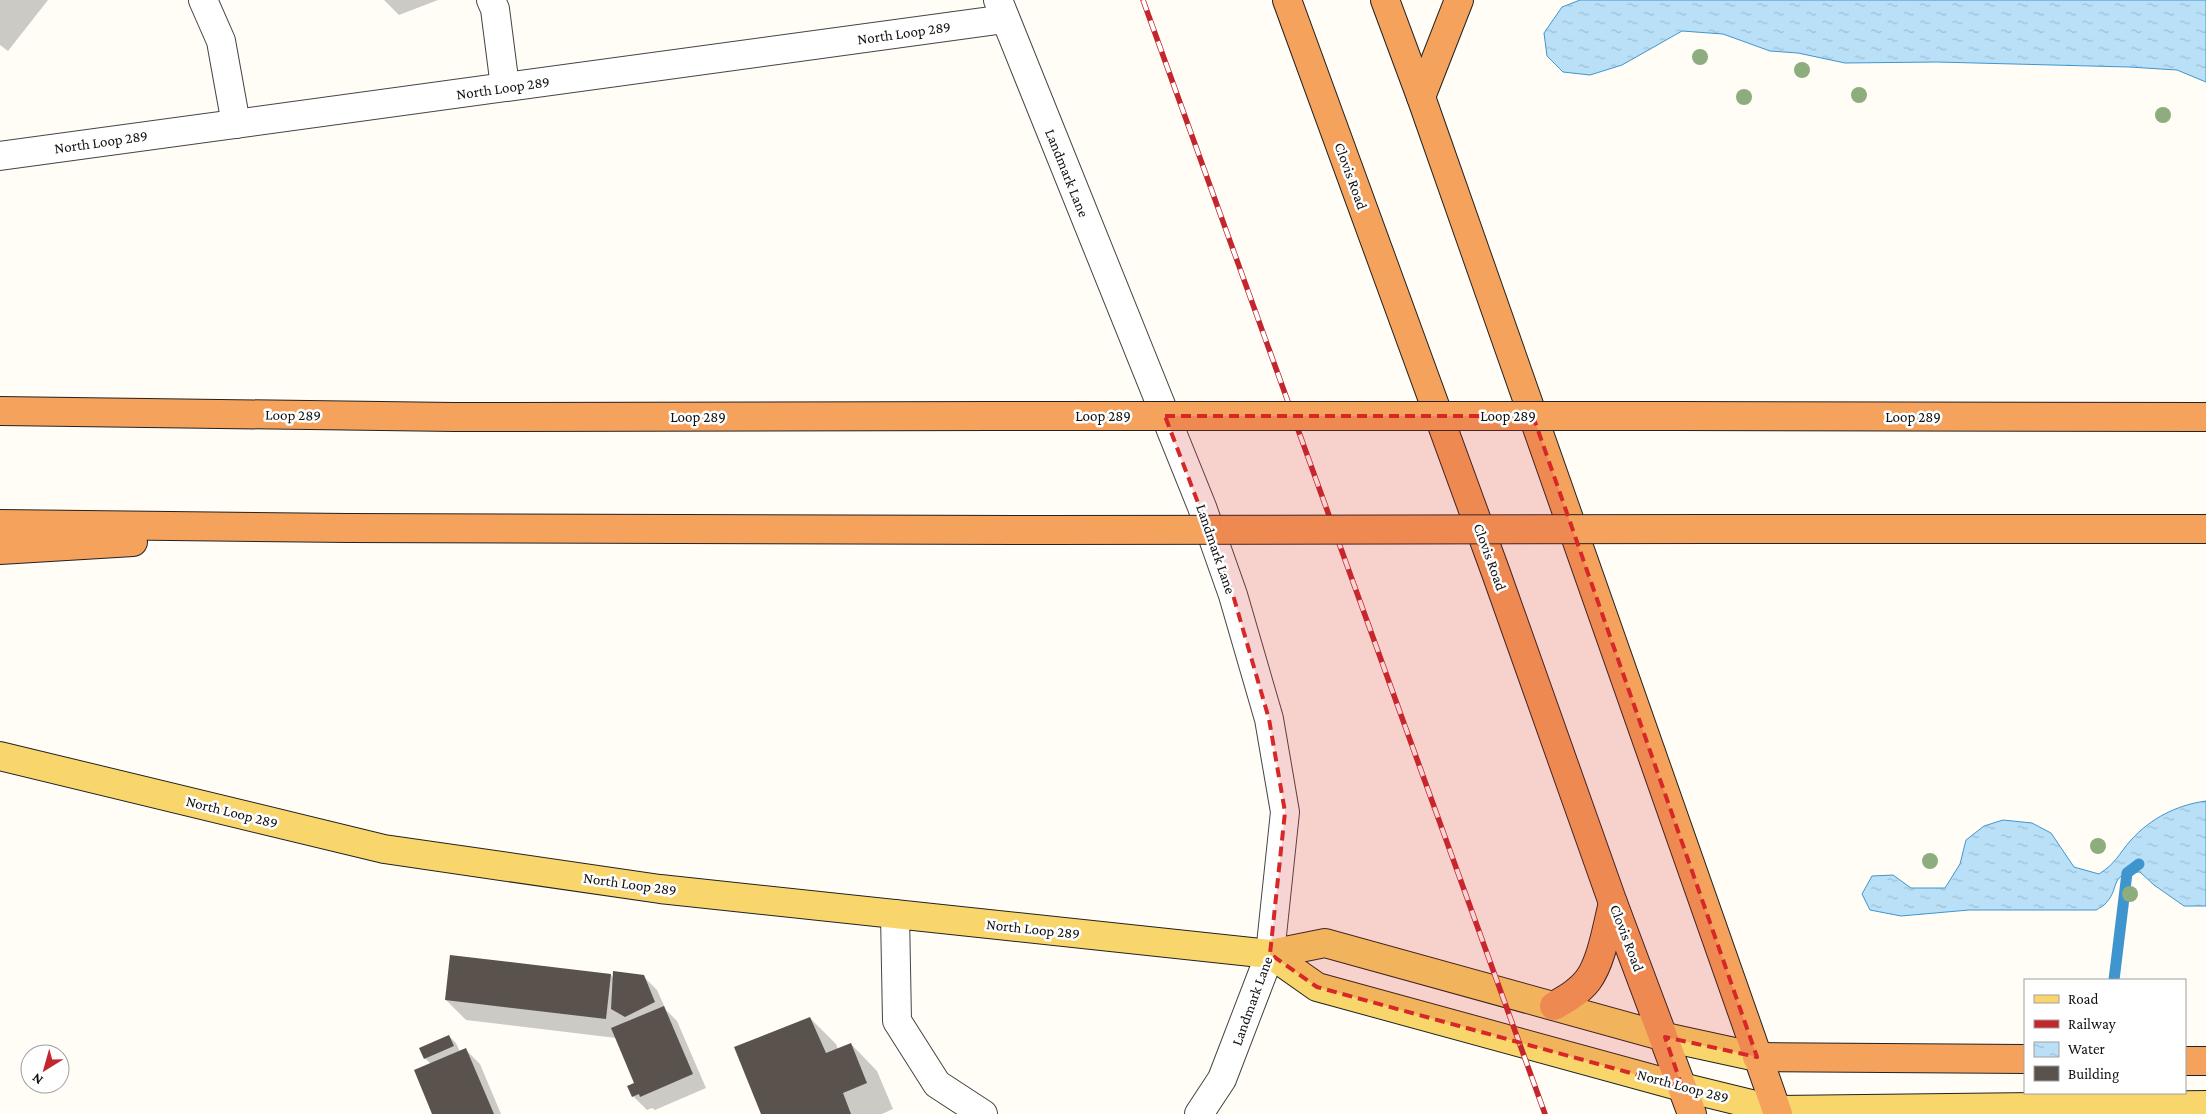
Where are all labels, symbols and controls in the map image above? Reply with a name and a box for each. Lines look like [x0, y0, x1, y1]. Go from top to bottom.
street label: North Loop 289 [856, 19, 952, 48]
street label: North Loop 289 [455, 74, 551, 103]
street label: Landmark Lane [1042, 127, 1092, 220]
street label: North Loop 289 [53, 128, 149, 157]
street label: Clovis Road [1331, 140, 1371, 212]
street label: Loop 289 [265, 407, 321, 424]
street label: Loop 289 [1075, 408, 1131, 425]
street label: Loop 289 [1480, 408, 1536, 425]
street label: Loop 289 [670, 409, 726, 426]
street label: Loop 289 [1885, 409, 1941, 426]
street label: Landmark Lane [1193, 502, 1239, 596]
street label: Clovis Road [1470, 521, 1510, 593]
street label: North Loop 289 [184, 793, 280, 832]
street label: North Loop 289 [582, 870, 678, 899]
street label: Clovis Road [1607, 902, 1647, 974]
street label: North Loop 289 [985, 916, 1081, 943]
street label: Landmark Lane [1228, 954, 1276, 1048]
legend [2024, 979, 2186, 1094]
text: Road [2068, 991, 2099, 1007]
text: Railway [2068, 1016, 2116, 1033]
text: Water [2068, 1041, 2105, 1057]
north arrow [20, 1044, 70, 1094]
street label: North Loop 289 [1635, 1066, 1731, 1107]
text: Building [2068, 1066, 2119, 1083]
text: N [28, 1070, 46, 1089]

